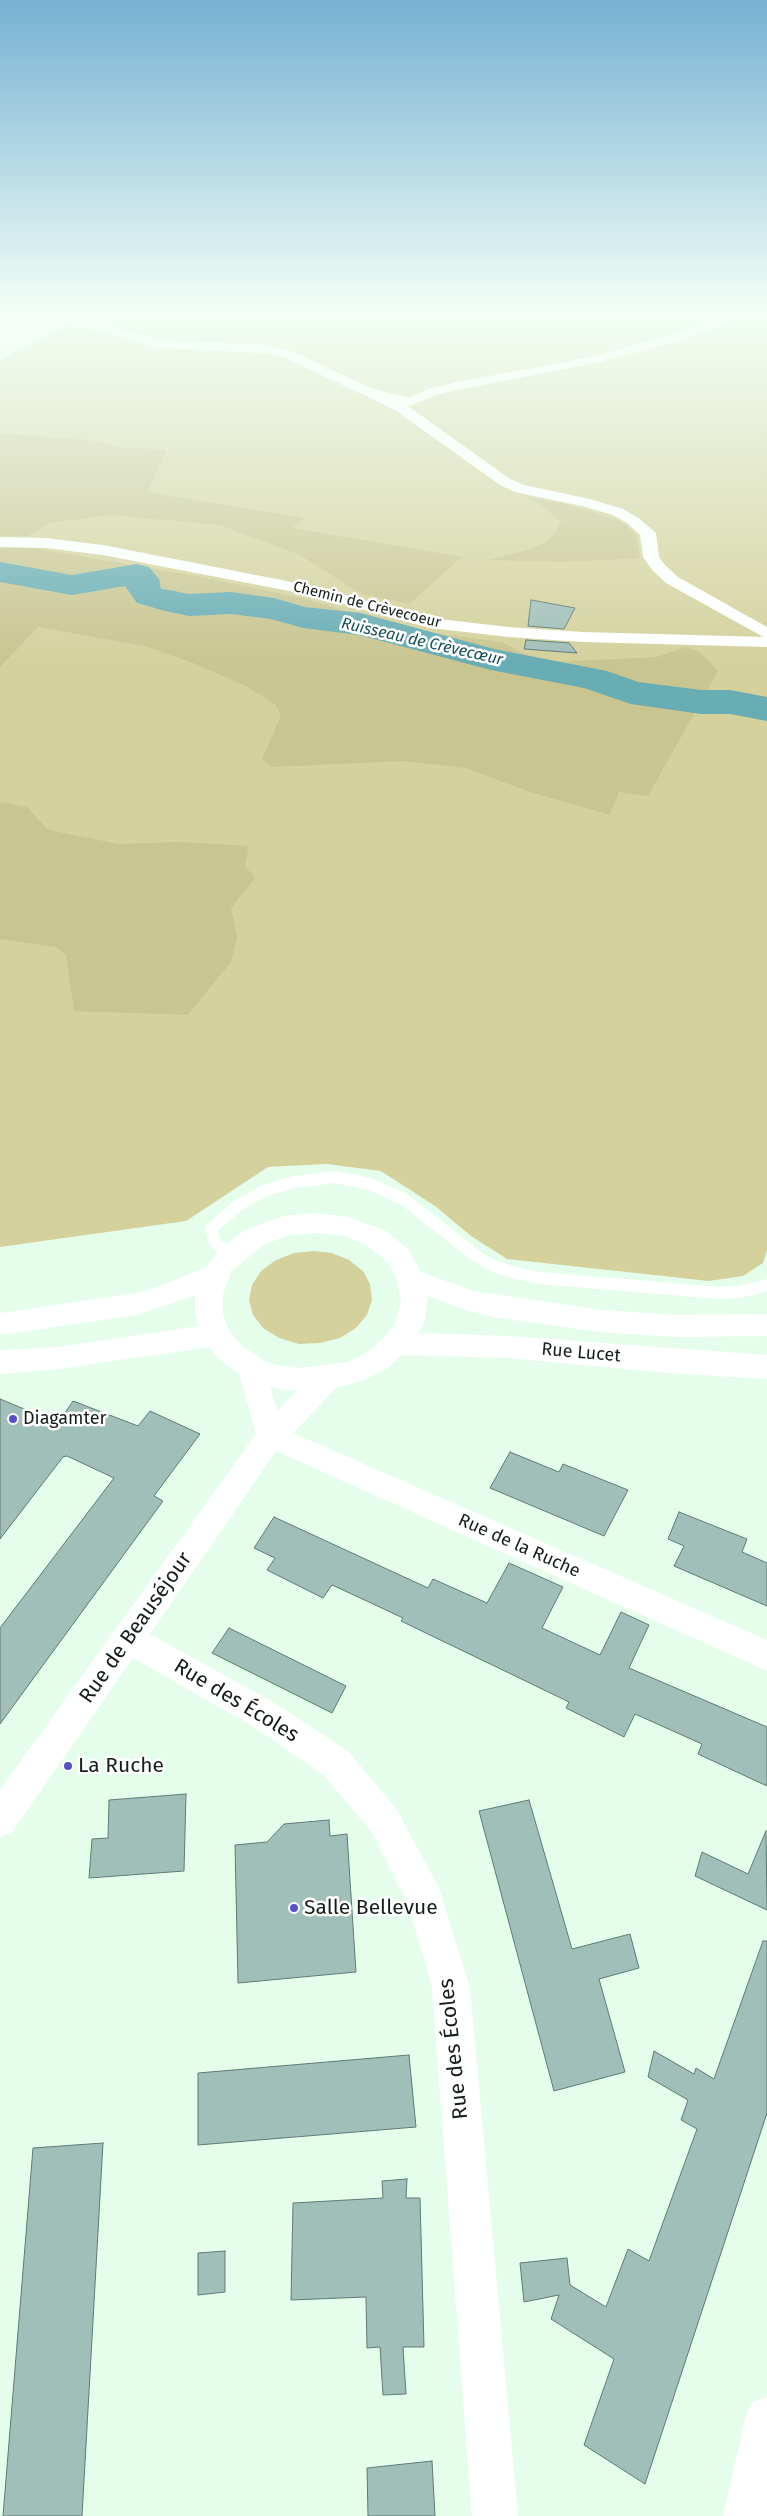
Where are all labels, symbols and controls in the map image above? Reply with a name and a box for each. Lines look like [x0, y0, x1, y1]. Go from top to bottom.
street label: Chemin de Crèvecoeur [291, 578, 443, 632]
water label: Ruisseau de Crèvecœur [339, 614, 505, 670]
street label: Rue Lucet [540, 1339, 622, 1367]
place label: Diagamter [23, 1408, 107, 1430]
marker: Diagamter [7, 1413, 19, 1425]
street label: Rue de la Ruche [455, 1509, 583, 1583]
street label: Rue de Beauséjour [74, 1548, 198, 1708]
street label: Rue des Écoles [169, 1654, 303, 1748]
place label: La Ruche [78, 1753, 164, 1779]
marker: La Ruche [62, 1760, 74, 1772]
place label: Salle Bellevue [304, 1895, 438, 1921]
marker: Salle Bellevue [288, 1902, 300, 1914]
street label: Rue des Écoles [434, 1977, 474, 2121]

